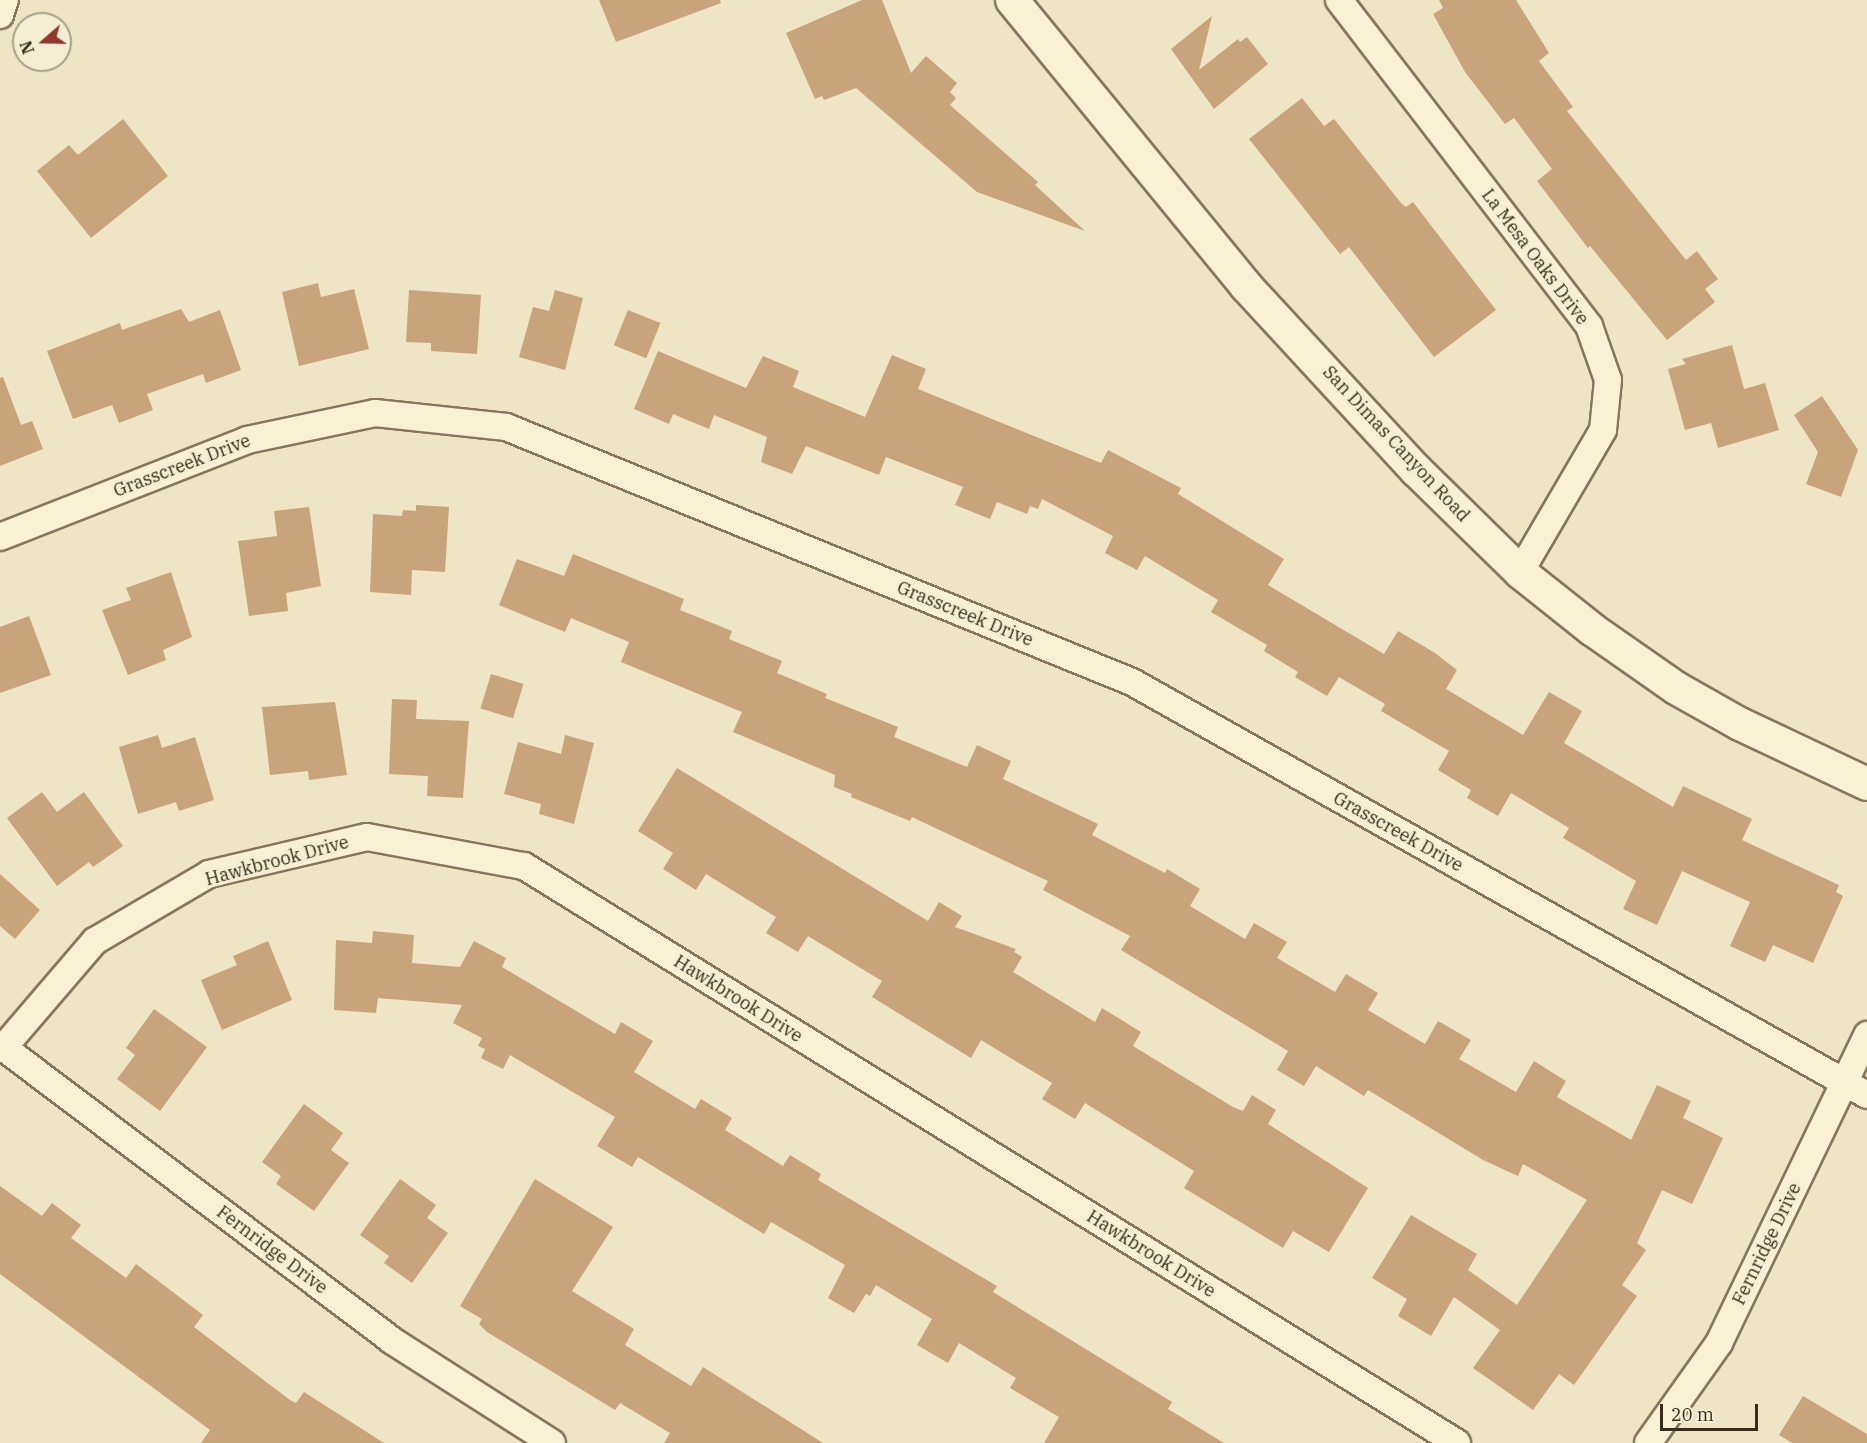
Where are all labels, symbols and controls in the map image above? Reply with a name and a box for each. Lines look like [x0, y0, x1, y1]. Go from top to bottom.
north arrow [12, 12, 72, 72]
text: N [15, 38, 39, 57]
street label: La Mesa Oaks Drive [1477, 185, 1593, 329]
street label: San Dimas Canyon Road [1318, 362, 1474, 526]
street label: Grasscreek Drive [110, 430, 254, 502]
street label: Grasscreek Drive [894, 577, 1036, 651]
street label: Grasscreek Drive [1329, 787, 1467, 877]
street label: Hawkbrook Drive [203, 831, 351, 891]
street label: Hawkbrook Drive [670, 951, 806, 1047]
street label: Fernridge Drive [1728, 1179, 1806, 1309]
street label: Fernridge Drive [212, 1201, 332, 1299]
street label: Hawkbrook Drive [1083, 1206, 1219, 1302]
scale bar [1663, 1392, 1760, 1430]
text: 20 m [1671, 1403, 1714, 1426]

